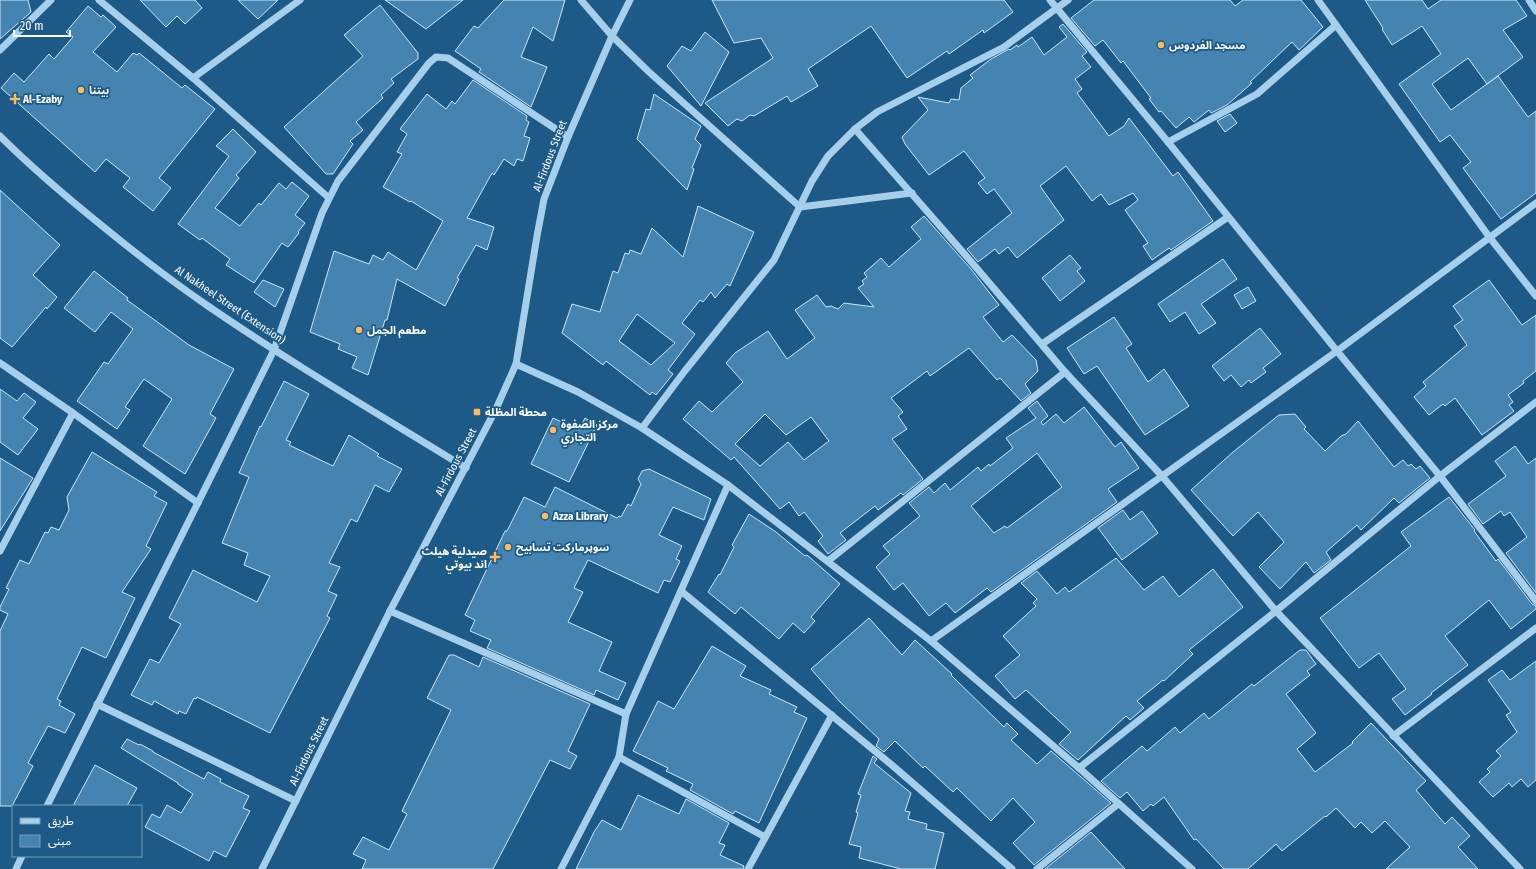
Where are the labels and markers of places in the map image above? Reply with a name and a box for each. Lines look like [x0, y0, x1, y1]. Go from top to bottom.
place label: مسجد الفردوس [1169, 39, 1245, 52]
marker: مسجد الفردوس [1156, 40, 1166, 50]
place label: بيتنا [89, 84, 109, 97]
marker: بيتنا [76, 85, 86, 95]
place label: Al-Ezaby [22, 93, 63, 106]
marker: Al-Ezaby [10, 94, 20, 104]
place label: مطعم الجمل [367, 324, 426, 339]
marker: مطعم الجمل [354, 325, 364, 335]
place label: محطة المظلة [485, 406, 547, 419]
marker: محطة المظلة [472, 407, 482, 417]
place label: مركز الصفوة التجاري [561, 418, 618, 446]
marker: مركز الصفوة التجاري [548, 425, 558, 435]
place label: Azza Library [552, 510, 609, 523]
marker: Azza Library [540, 511, 550, 521]
place label: سوپرمارکت تسابيح [516, 541, 609, 556]
marker: سوپرمارکت تسابيح [503, 542, 513, 552]
place label: صيدلية هيلث اند بيوتي [421, 545, 487, 573]
marker: صيدلية هيلث اند بيوتي [490, 552, 500, 562]

